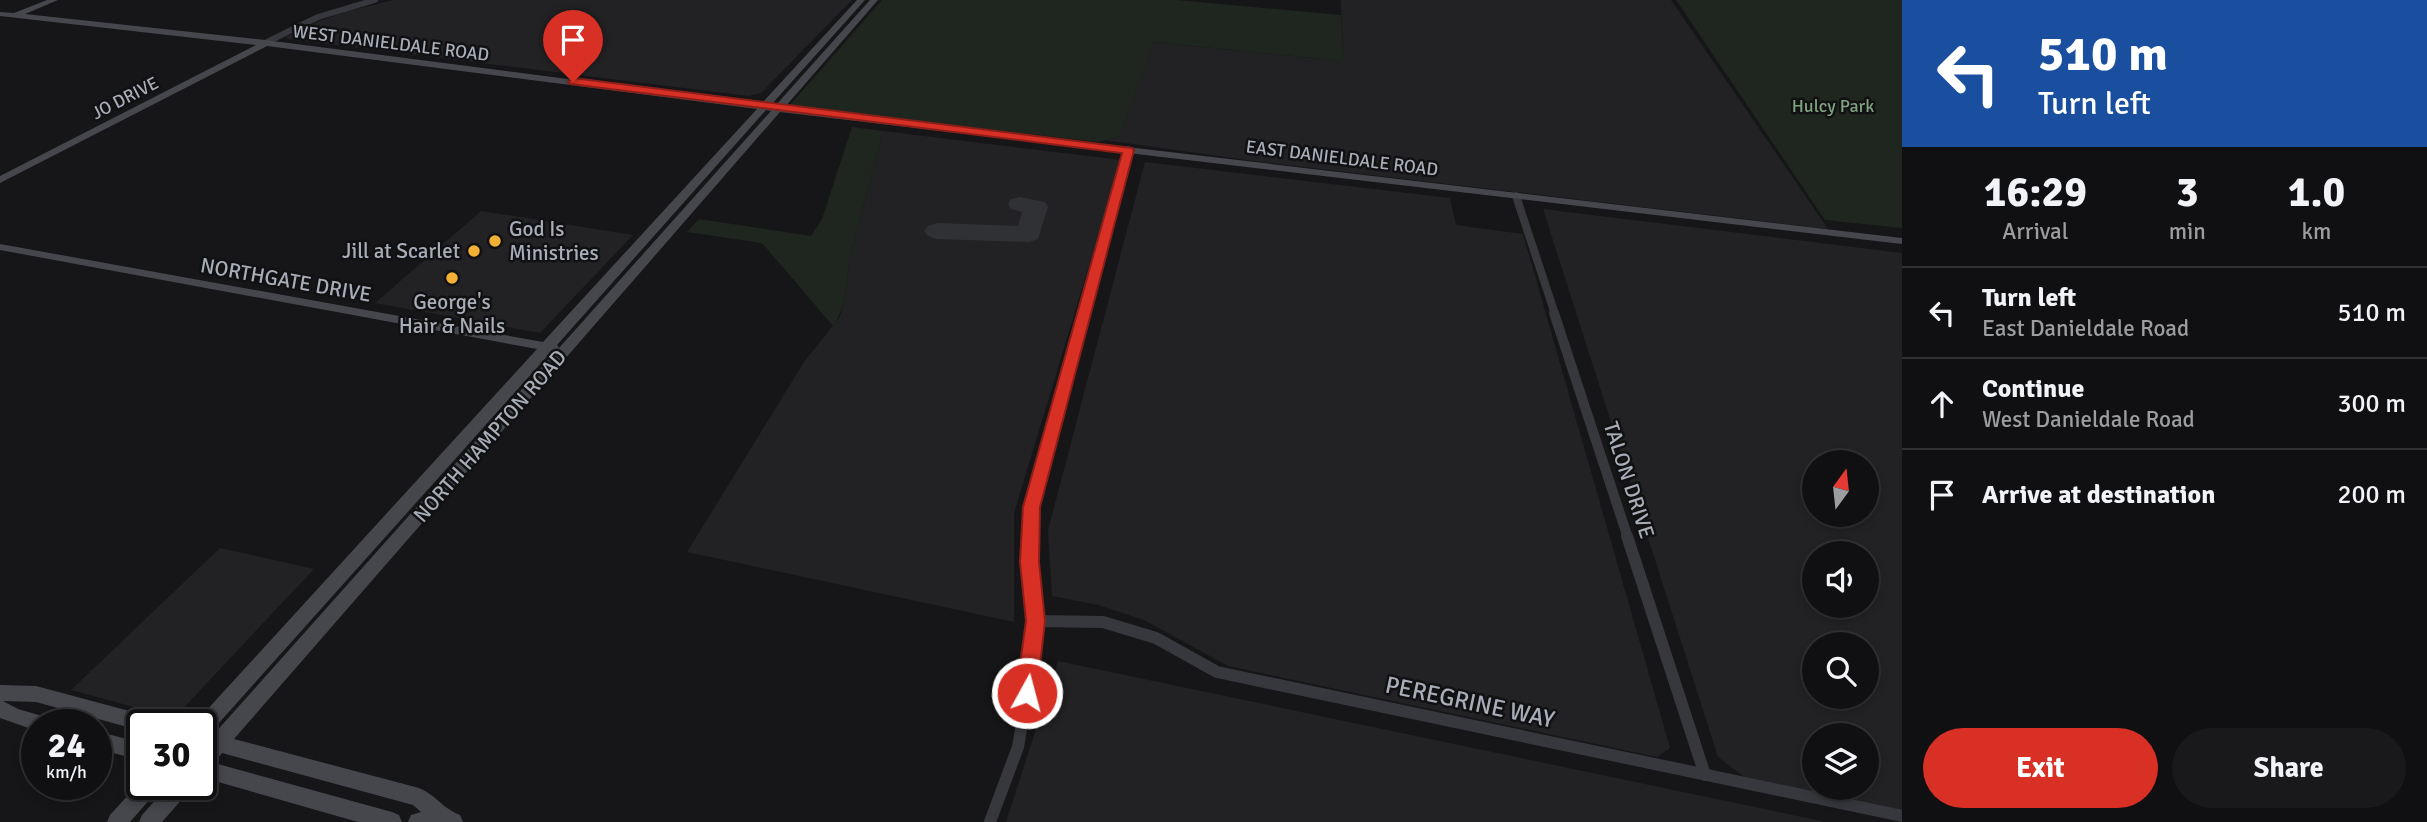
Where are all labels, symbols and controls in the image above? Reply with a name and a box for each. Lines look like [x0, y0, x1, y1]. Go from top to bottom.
pin [543, 10, 603, 82]
street label: WEST DANIELDALE ROAD [291, 20, 491, 66]
icon: arrive [554, 21, 592, 59]
text: 510 m [2038, 24, 2168, 84]
icon: left [1923, 28, 2014, 119]
street label: JO DRIVE [88, 72, 162, 124]
text: Turn left [2038, 84, 2151, 123]
park label: Hulcy Park [1792, 95, 1874, 117]
street label: EAST DANIELDALE ROAD [1245, 135, 1439, 181]
text: 16:29 [1984, 167, 2087, 218]
text: 3 [2176, 167, 2199, 218]
text: 1.0 [2288, 167, 2345, 218]
place label: God Is Ministries [509, 216, 599, 266]
text: Arrival [2002, 217, 2069, 246]
text: min [2169, 217, 2206, 246]
text: km [2302, 217, 2331, 246]
marker: God Is Ministries [487, 233, 503, 249]
place label: Jill at Scarlet [342, 238, 460, 264]
marker: Jill at Scarlet [466, 243, 482, 259]
street label: NORTHGATE DRIVE [198, 252, 374, 308]
marker: George's Hair & Nails [444, 270, 460, 286]
text: Turn left [1982, 282, 2076, 314]
place label: George's Hair & Nails [399, 289, 505, 339]
icon: left [1923, 294, 1961, 332]
text: 510 m [2337, 297, 2406, 329]
text: East Danieldale Road [1982, 314, 2189, 343]
street label: NORTH HAMPTON ROAD [408, 344, 572, 528]
text: Continue [1982, 373, 2084, 405]
icon: ahead [1923, 385, 1961, 423]
text: 300 m [2337, 388, 2406, 420]
text: West Danieldale Road [1982, 405, 2195, 434]
street label: TALON DRIVE [1598, 418, 1660, 542]
north arrow [1802, 450, 1880, 527]
map controls [1802, 450, 1879, 800]
icon: arrive [1923, 476, 1961, 514]
text: Arrive at destination [1982, 479, 2215, 511]
text: 200 m [2337, 479, 2406, 511]
button: sound [1802, 541, 1879, 618]
button: search [1802, 632, 1879, 709]
position arrow [990, 656, 1064, 730]
street label: PEREGRINE WAY [1383, 669, 1557, 735]
speed limit sign: 30 [126, 709, 217, 800]
button: layers [1802, 723, 1879, 800]
text: 24 [48, 724, 85, 767]
button: Exit [1923, 728, 2158, 808]
button: Share [2172, 728, 2406, 808]
text: km/h [46, 761, 87, 783]

